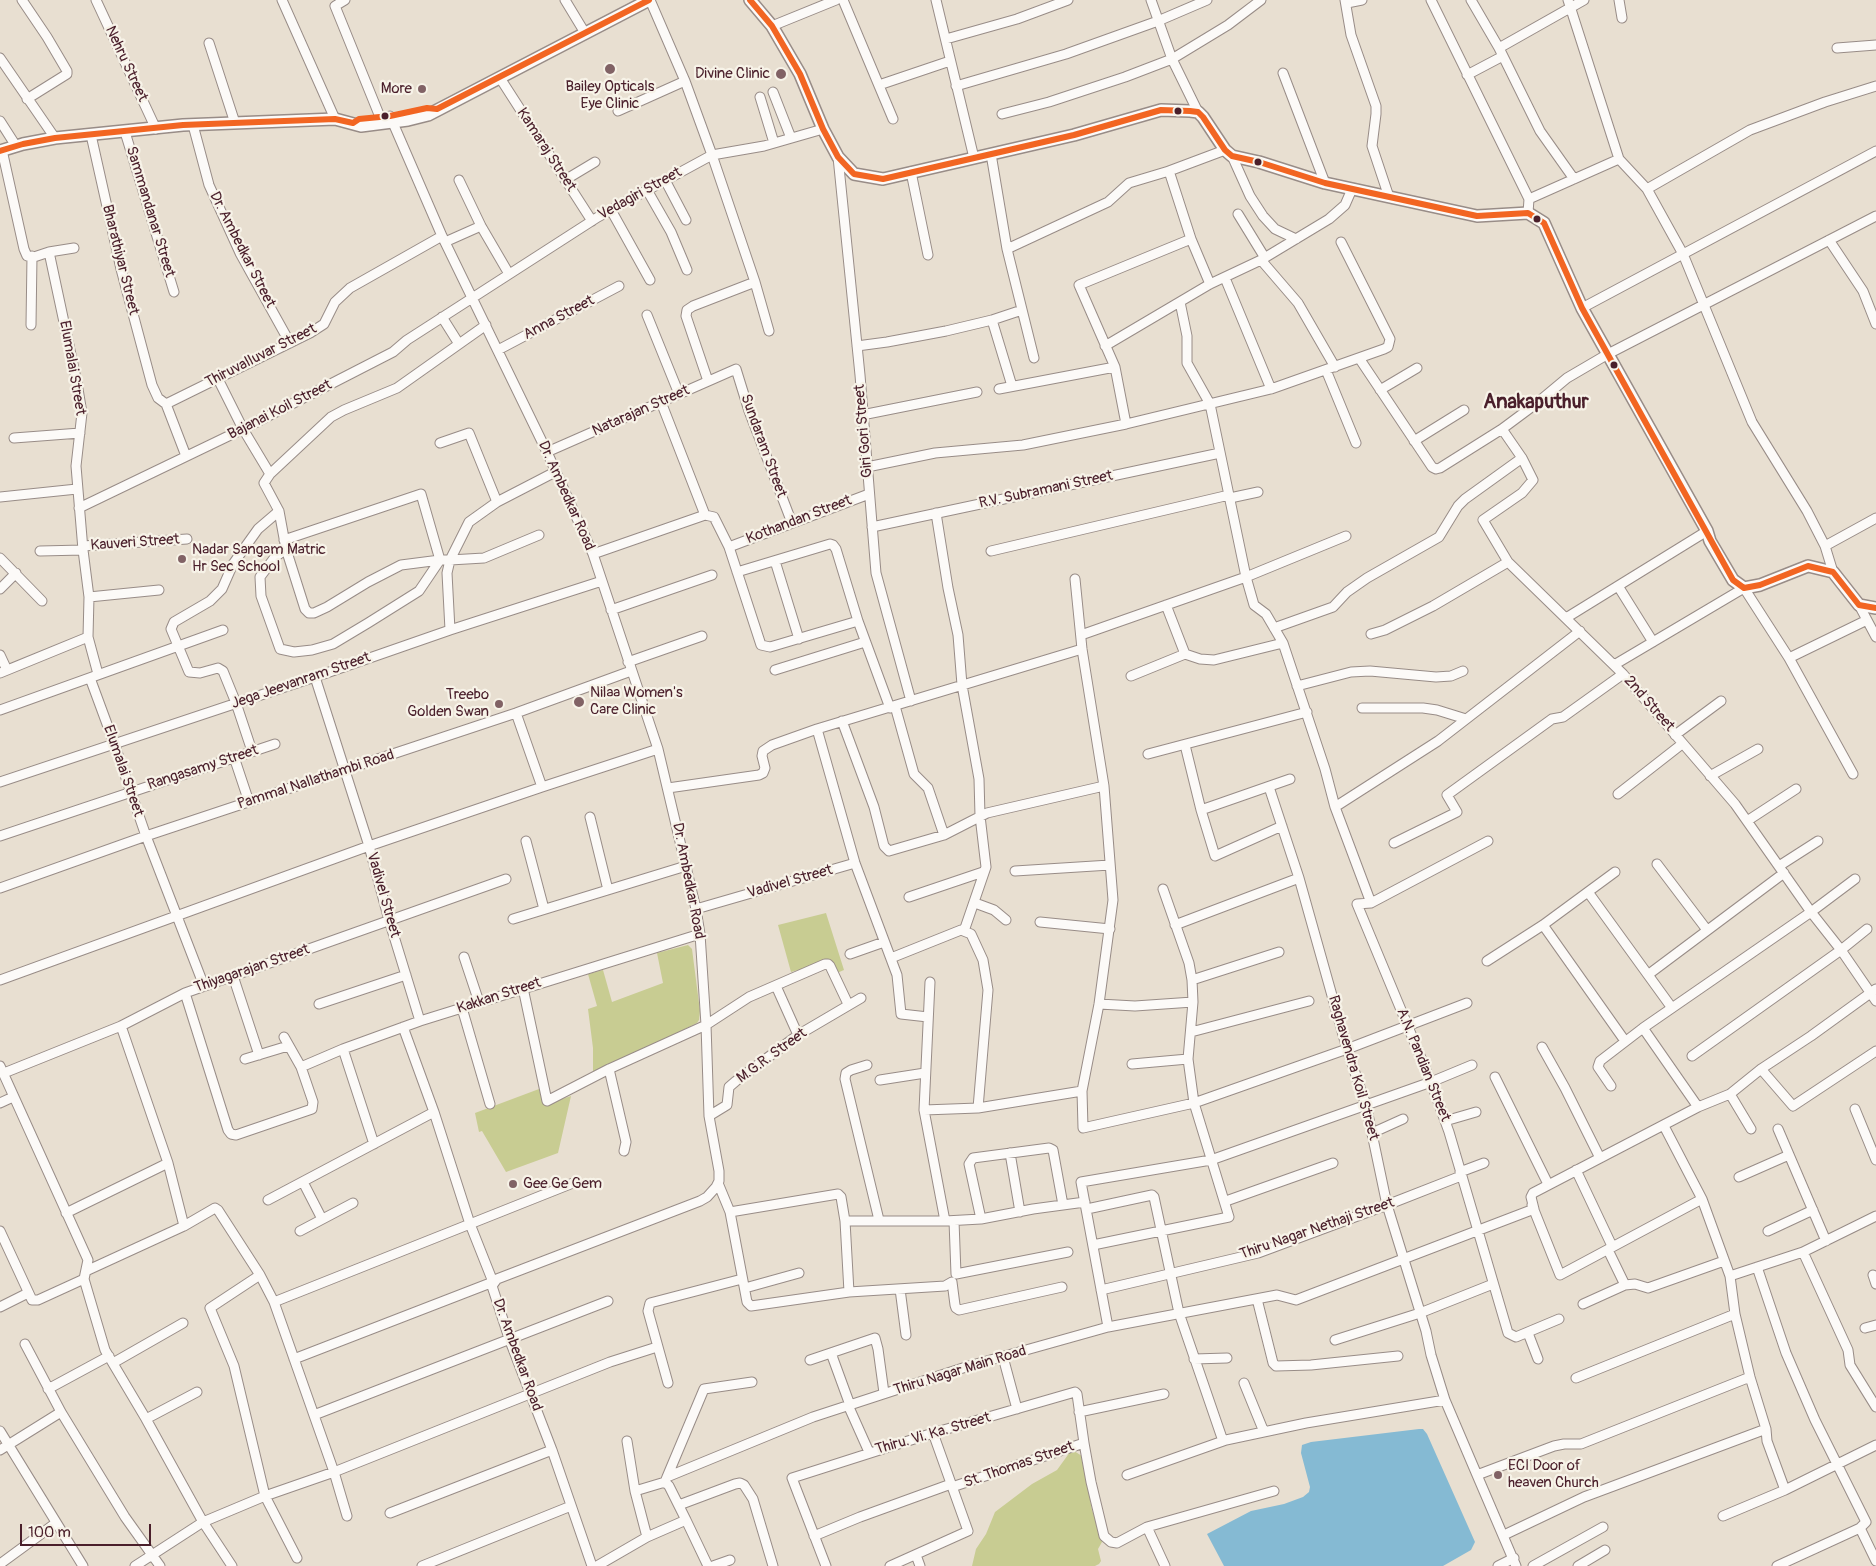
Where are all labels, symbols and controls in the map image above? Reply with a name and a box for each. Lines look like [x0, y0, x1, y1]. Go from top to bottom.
street label: Nehru Street [101, 23, 151, 105]
marker: Bailey Opticals Eye Clinic [603, 62, 617, 76]
place label: Divine Clinic [695, 65, 770, 83]
marker: Divine Clinic [774, 67, 788, 81]
place label: Bailey Opticals Eye Clinic [566, 78, 654, 113]
place label: More [381, 80, 412, 98]
marker: More [416, 83, 428, 95]
street label: Kamaraj Street [512, 105, 580, 195]
unlabelled marker [1173, 106, 1183, 116]
unlabelled marker [380, 111, 390, 121]
street label: Sammandanar Street [122, 144, 178, 280]
unlabelled marker [1253, 157, 1263, 167]
street label: Vedagiri Street [595, 164, 685, 224]
street label: Dr. Ambedkar Street [205, 189, 279, 311]
street label: Bharathiyar Street [98, 203, 142, 317]
unlabelled marker [1532, 214, 1542, 224]
street label: Anna Street [521, 292, 597, 344]
street label: Elumalai Street [55, 319, 89, 417]
street label: Thiruvalluvar Street [202, 320, 320, 392]
unlabelled marker [1609, 360, 1619, 370]
street label: Bajanai Koil Street [225, 376, 335, 444]
street label: Natarajan Street [590, 382, 692, 440]
street label: Giri Gori Street [851, 383, 877, 479]
district label: Anakaputhur [1483, 391, 1589, 415]
street label: Sundaram Street [736, 392, 790, 500]
street label: Dr. Ambedkar Road [534, 438, 598, 554]
street label: R.V. Subramani Street [977, 467, 1115, 513]
street label: Kothandan Street [744, 492, 854, 548]
street label: Kauveri Street [90, 531, 180, 555]
place label: Nadar Sangam Matric Hr Sec School [192, 541, 326, 576]
marker: Nadar Sangam Matric Hr Sec School [176, 553, 188, 565]
street label: Jega Jeevanram Street [229, 649, 373, 713]
street label: 2nd Street [1620, 672, 1678, 736]
place label: Nilaa Women's Care Clinic [590, 684, 683, 719]
place label: Treebo Golden Swan [407, 686, 489, 721]
marker: Nilaa Women's Care Clinic [572, 695, 586, 709]
marker: Treebo Golden Swan [493, 698, 505, 710]
street label: Elumalai Street [99, 723, 147, 819]
street label: Rangasamy Street [145, 742, 261, 794]
street label: Pammal Nallathambi Road [235, 746, 397, 814]
street label: Dr. Ambedkar Road [668, 821, 708, 941]
street label: Vadivel Street [362, 850, 404, 940]
street label: Vadivel Street [745, 861, 835, 903]
street label: Thiyagarajan Street [192, 941, 312, 997]
street label: Kakkan Street [455, 974, 543, 1018]
street label: Raghavendra Koil Street [1324, 993, 1382, 1143]
street label: A.N. Pandian Street [1392, 1006, 1454, 1124]
street label: M.G.R. Street [733, 1025, 811, 1087]
place label: Gee Ge Gem [523, 1175, 602, 1193]
marker: Gee Ge Gem [507, 1178, 519, 1190]
street label: Thiru Nagar Nethaji Street [1237, 1194, 1397, 1264]
street label: Dr. Ambedkar Road [488, 1296, 546, 1414]
street label: Thiru Nagar Main Road [892, 1342, 1028, 1400]
street label: Thiru. Vi. Ka. Street [873, 1409, 993, 1459]
street label: St. Thomas Street [962, 1438, 1076, 1492]
place label: ECI Door of heaven Church [1508, 1457, 1599, 1492]
marker: ECI Door of heaven Church [1492, 1469, 1504, 1481]
scale bar [22, 1514, 154, 1546]
text: 100 m [28, 1523, 71, 1542]

